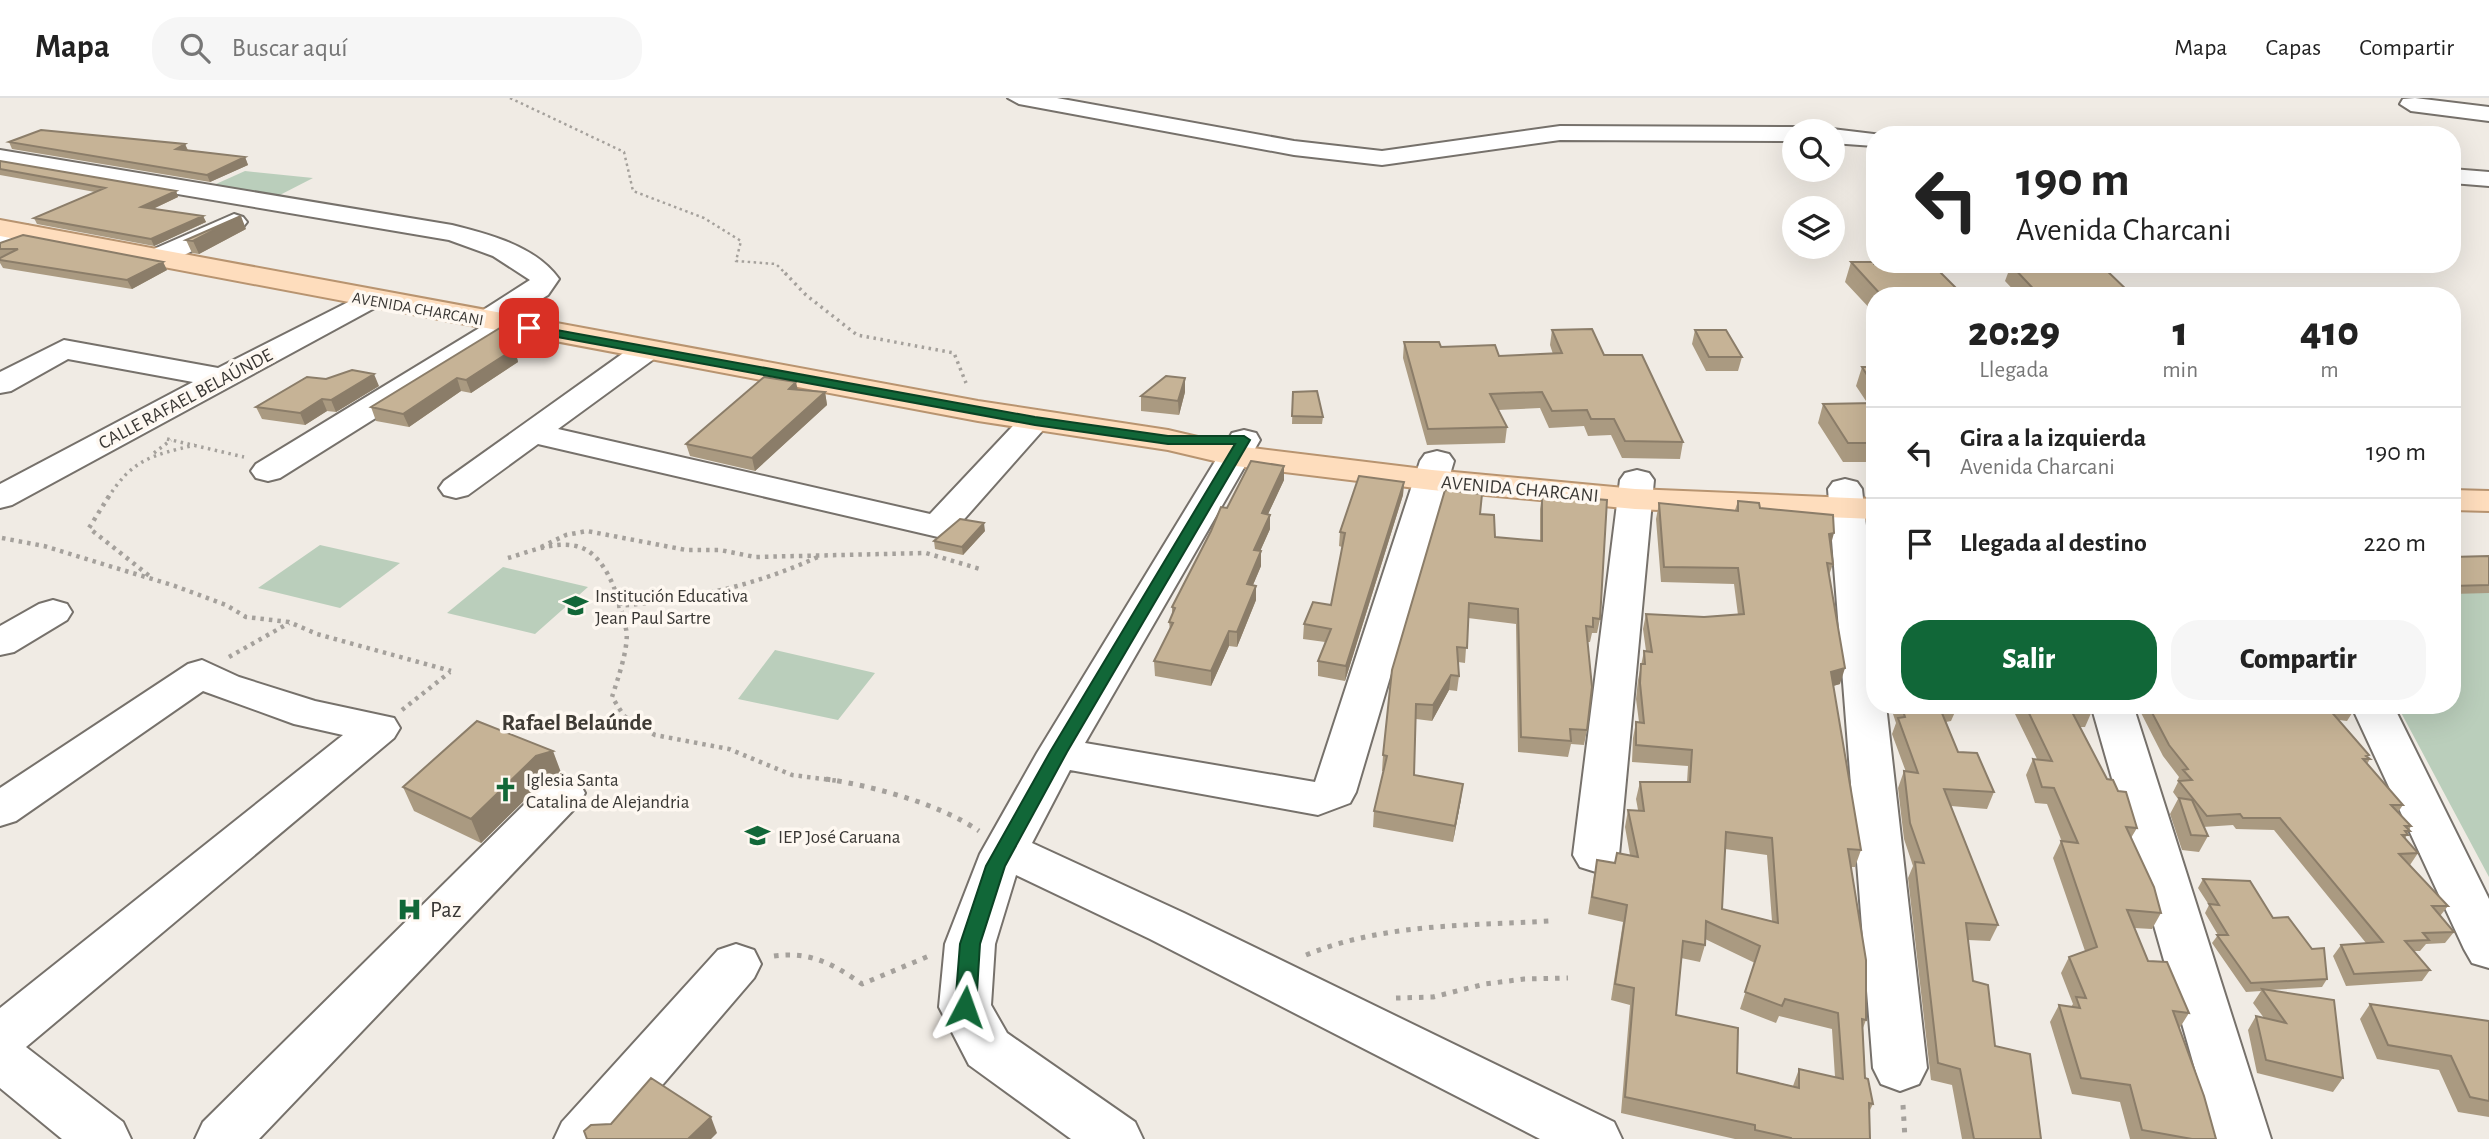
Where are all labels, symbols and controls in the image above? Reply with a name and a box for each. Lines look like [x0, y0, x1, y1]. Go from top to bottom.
search box [152, 17, 642, 80]
icon: search [176, 29, 214, 67]
text: Mapa [35, 31, 110, 64]
text: Buscar aquí [232, 35, 348, 61]
text: Mapa [2174, 36, 2227, 60]
text: Capas [2265, 36, 2321, 60]
text: Compartir [2359, 36, 2454, 60]
map controls [1782, 119, 1845, 259]
button: search [1782, 119, 1845, 182]
icon: left [1901, 154, 1992, 245]
text: 190 m [2016, 156, 2130, 205]
button: layers [1782, 196, 1845, 259]
text: Avenida Charcani [2016, 214, 2231, 246]
street label: AVENIDA CHARCANI [351, 290, 485, 328]
pin [499, 298, 559, 358]
icon: arrive [510, 309, 548, 347]
text: 20:29 [1968, 311, 2060, 353]
text: 1 [2172, 311, 2188, 353]
text: 410 [2300, 311, 2359, 353]
street label: CALLE RAFAEL BELAÚNDE [95, 344, 276, 453]
text: Llegada [1979, 359, 2049, 382]
text: min [2162, 359, 2198, 382]
text: m [2320, 359, 2339, 382]
text: Gira a la izquierda [1960, 425, 2146, 451]
icon: left [1901, 434, 1939, 472]
text: 190 m [2366, 439, 2426, 465]
text: Avenida Charcani [1960, 456, 2115, 479]
street label: AVENIDA CHARCANI [1440, 473, 1599, 506]
icon: arrive [1901, 525, 1939, 563]
text: Llegada al destino [1960, 530, 2147, 556]
text: 220 m [2364, 530, 2426, 556]
place label: Institución Educativa Jean Paul Sartre [595, 587, 749, 628]
school or university icon: Institución Educativa Jean Paul Sartre [561, 592, 589, 620]
button: Salir [1901, 620, 2157, 700]
button: Compartir [2171, 620, 2426, 700]
district label: Rafael Belaúnde [502, 712, 653, 735]
place label: Iglesia Santa Catalina de Alejandria [526, 771, 690, 812]
church icon: Iglesia Santa Catalina de Alejandria [492, 776, 520, 804]
school or university icon: IEP José Caruana [744, 822, 772, 850]
place label: IEP José Caruana [778, 828, 901, 847]
hospital icon: Paz [396, 895, 424, 923]
place label: Paz [430, 899, 461, 922]
position arrow [928, 970, 1002, 1044]

